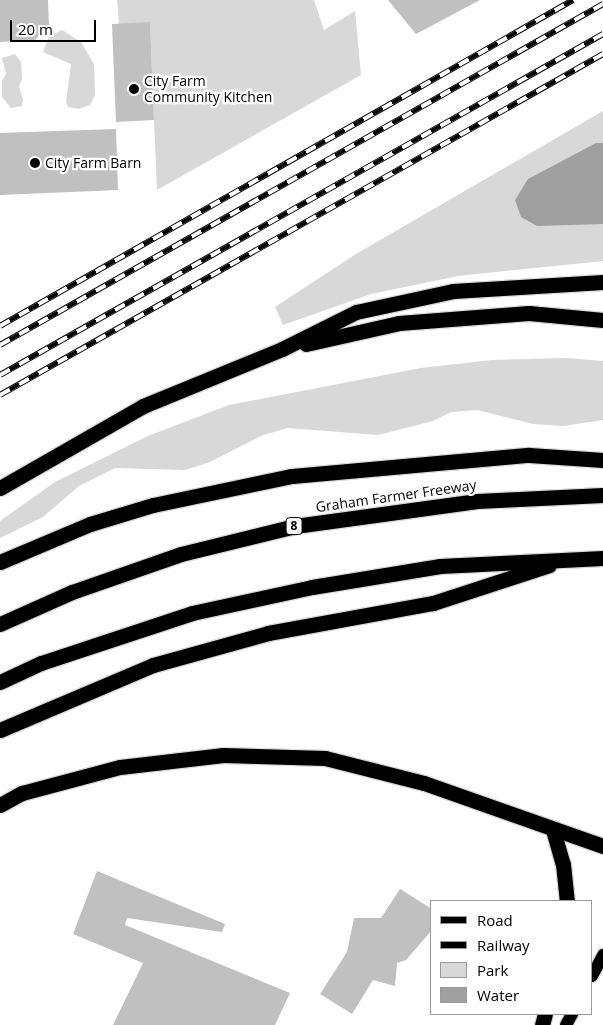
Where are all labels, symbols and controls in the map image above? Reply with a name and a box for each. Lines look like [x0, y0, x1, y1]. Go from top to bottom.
scale bar [12, 10, 99, 42]
text: 20 m [18, 19, 53, 39]
place label: City Farm Community Kitchen [144, 73, 272, 105]
marker: City Farm Community Kitchen [128, 83, 140, 95]
place label: City Farm Barn [45, 155, 141, 171]
marker: City Farm Barn [29, 157, 41, 169]
street label: Graham Farmer Freeway [315, 476, 477, 516]
road number: 8 [285, 516, 303, 536]
legend [430, 900, 593, 1015]
text: Road [477, 910, 513, 930]
text: Railway [477, 935, 530, 955]
text: Park [477, 960, 508, 980]
text: Water [477, 985, 519, 1005]

